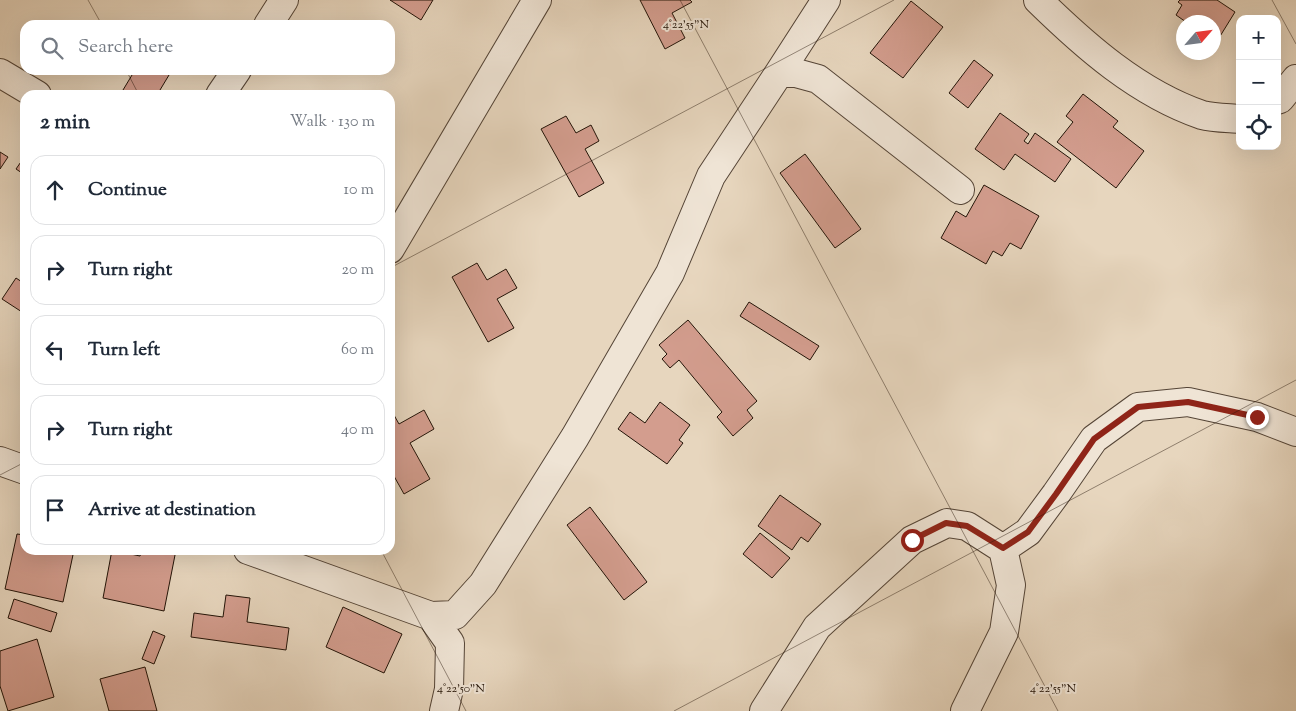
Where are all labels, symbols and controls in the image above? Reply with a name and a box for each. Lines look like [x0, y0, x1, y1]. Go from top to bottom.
north arrow [1176, 15, 1221, 60]
map controls [1236, 15, 1281, 150]
button: + [1236, 15, 1281, 60]
text: 4°22'55"N [663, 16, 709, 34]
search box [20, 20, 395, 75]
icon: search [38, 34, 66, 62]
text: Search here [78, 34, 173, 61]
button: − [1236, 60, 1281, 105]
button: locate [1236, 105, 1281, 150]
text: 2 min [40, 108, 90, 138]
text: Walk · 130 m [290, 111, 375, 134]
icon: ahead [41, 176, 69, 204]
text: Continue [88, 177, 167, 204]
text: 10 m [344, 179, 374, 202]
icon: right [41, 256, 69, 284]
text: Turn right [88, 257, 172, 284]
text: 20 m [341, 259, 374, 282]
icon: left [41, 336, 69, 364]
text: Turn left [88, 337, 160, 364]
text: 60 m [341, 339, 374, 362]
route end [1246, 406, 1269, 429]
icon: right [41, 416, 69, 444]
text: Turn right [88, 417, 172, 444]
text: 40 m [341, 419, 374, 442]
icon: arrive [41, 496, 69, 524]
text: Arrive at destination [88, 497, 256, 524]
route start [901, 529, 924, 552]
text: 4°22'50"N [437, 680, 485, 698]
text: 4°22'55"N [1030, 680, 1076, 698]

